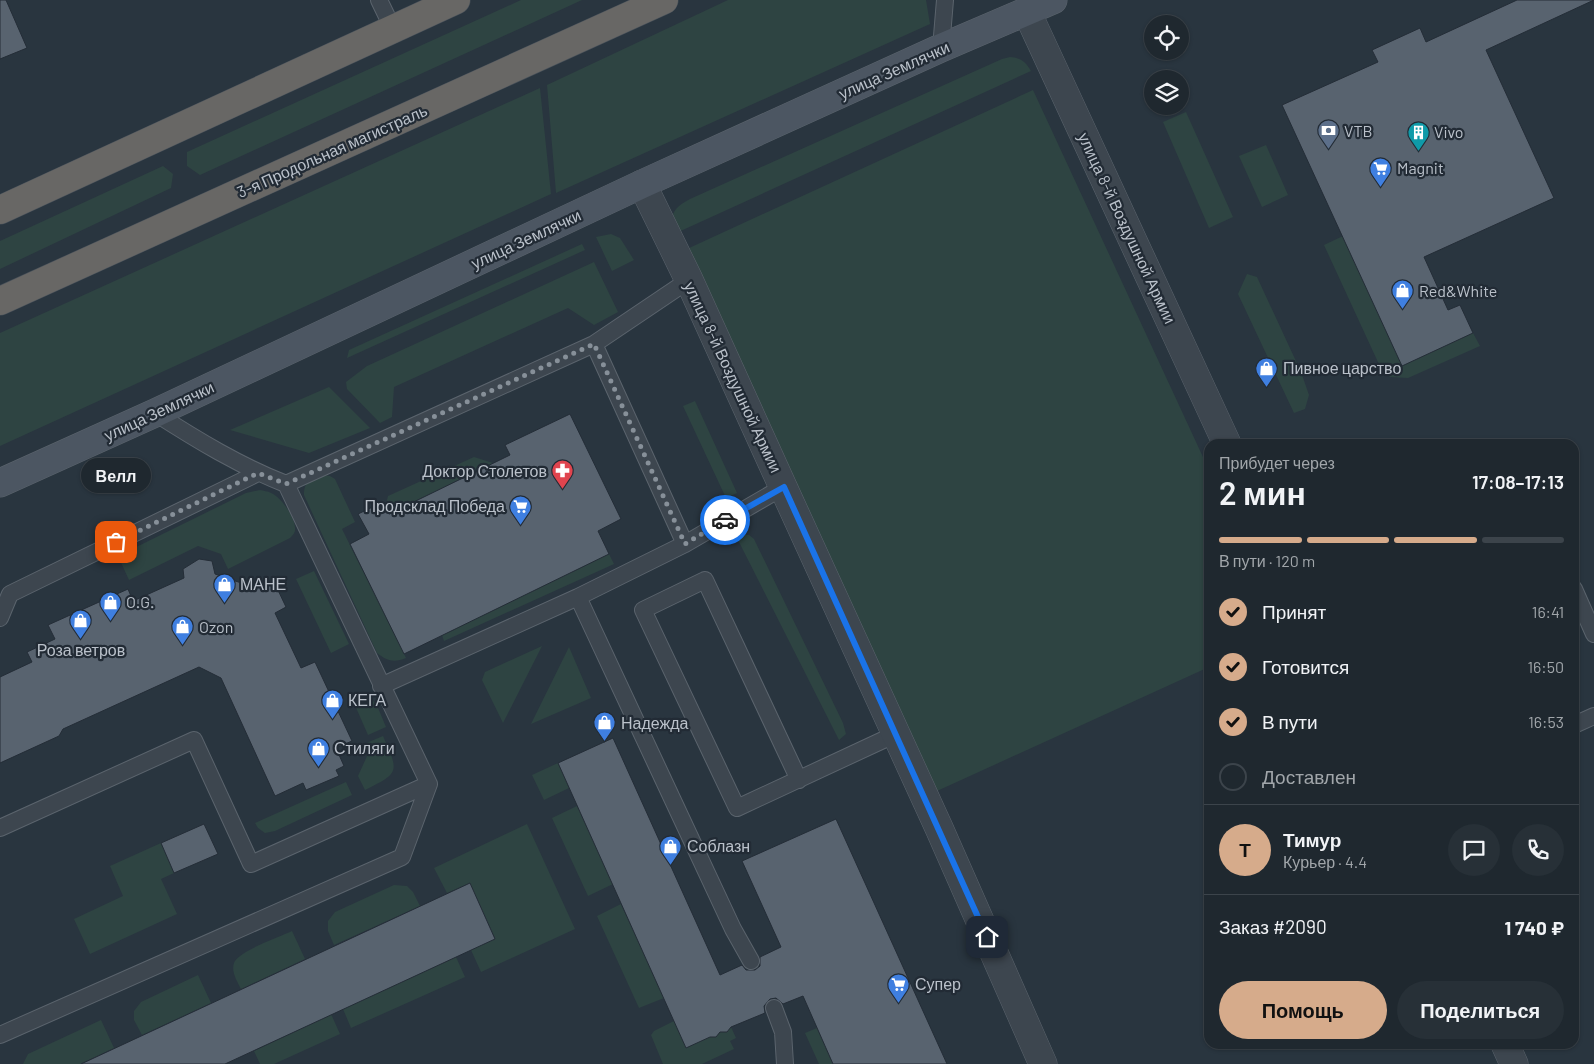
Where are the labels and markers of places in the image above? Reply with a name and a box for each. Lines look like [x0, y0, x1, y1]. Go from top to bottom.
bank icon: VTB [1316, 119, 1340, 150]
building icon: Vivo [1406, 120, 1430, 151]
place label: VTB [1344, 121, 1373, 140]
place label: Vivo [1434, 122, 1464, 141]
supermarket icon: Magnit [1369, 156, 1393, 187]
place label: Magnit [1397, 158, 1444, 177]
shop icon: Red&White [1391, 279, 1415, 310]
place label: Red&White [1419, 281, 1497, 300]
shop icon: Пивное царство [1255, 356, 1279, 387]
place label: Пивное царство [1283, 358, 1401, 377]
callout: Велл [81, 457, 151, 492]
pharmacy icon: Доктор Столетов [551, 459, 575, 490]
place label: Доктор Столетов [422, 461, 547, 480]
supermarket icon: Продсклад Победа [509, 494, 533, 525]
place label: Продсклад Победа [365, 496, 505, 515]
pin [95, 521, 137, 563]
shop icon: МАНЕ [212, 572, 236, 603]
place label: МАНЕ [240, 574, 286, 593]
shop icon: O.G. [98, 590, 122, 621]
place label: O.G. [126, 592, 154, 611]
shop icon: Роза ветров [69, 609, 93, 640]
shop icon: Ozon [171, 615, 195, 646]
place label: Ozon [199, 617, 233, 636]
place label: Роза ветров [37, 640, 125, 659]
shop icon: КЕГА [320, 688, 344, 719]
place label: КЕГА [348, 690, 387, 709]
shop icon: Надежда [593, 711, 617, 742]
place label: Надежда [621, 713, 689, 732]
shop icon: Стиляги [306, 736, 330, 767]
place label: Стиляги [334, 738, 395, 757]
shop icon: Соблазн [659, 834, 683, 865]
place label: Соблазн [687, 836, 750, 855]
pin [966, 916, 1008, 958]
supermarket icon: Супер [887, 972, 911, 1003]
place label: Супер [915, 974, 961, 993]

